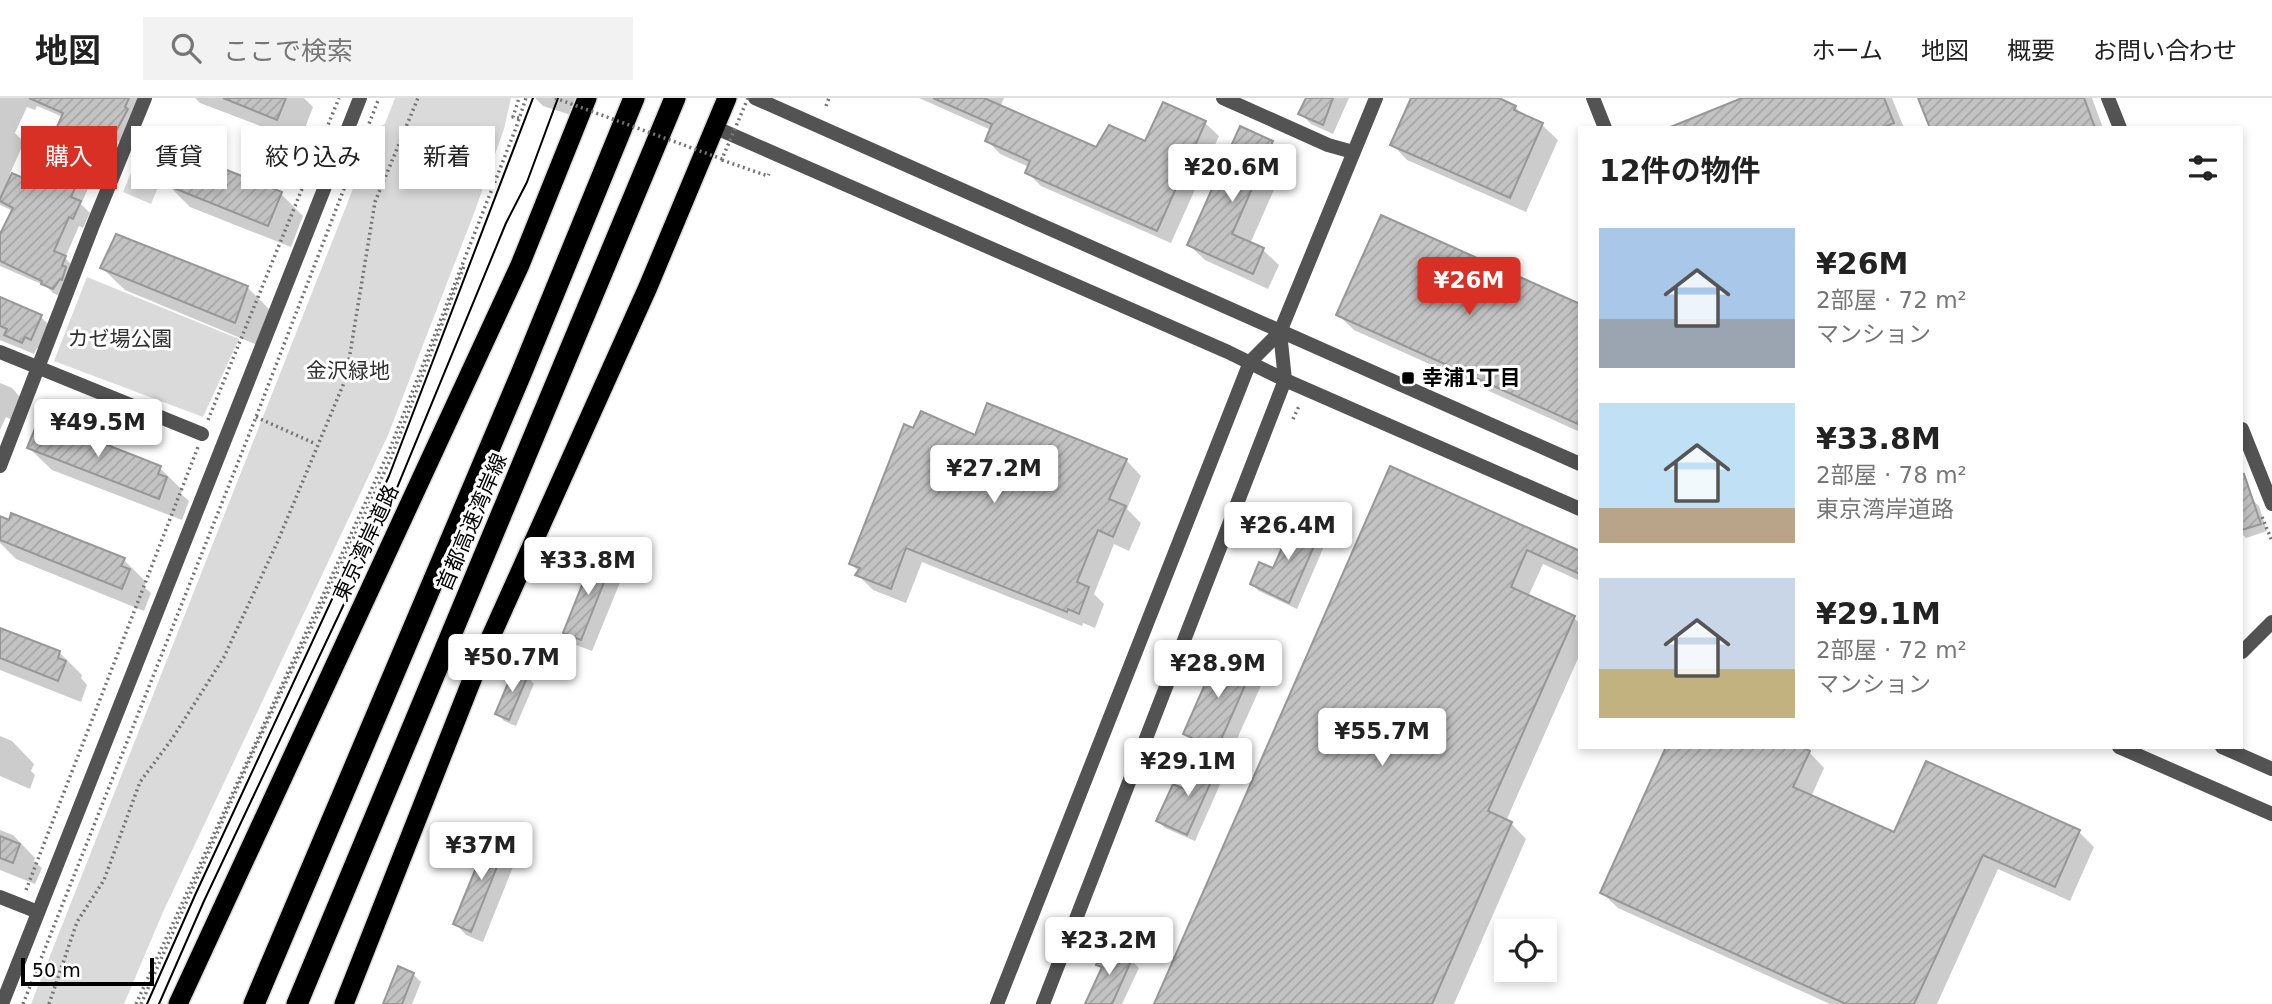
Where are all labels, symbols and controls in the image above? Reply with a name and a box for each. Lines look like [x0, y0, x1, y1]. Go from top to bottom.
search box [143, 17, 633, 80]
icon: search [167, 29, 205, 67]
text: 地図 [35, 31, 101, 70]
text: ここで検索 [223, 36, 353, 66]
text: ホーム [1812, 37, 1883, 65]
text: 地図 [1921, 37, 1969, 65]
text: 概要 [2007, 37, 2055, 65]
text: お問い合わせ [2093, 37, 2237, 65]
chip: 購入 [21, 126, 117, 189]
chip: 賃貸 [131, 126, 227, 189]
chip: 絞り込み [241, 126, 385, 189]
chip: 新着 [399, 126, 495, 189]
pin: ¥20.6M [1175, 144, 1289, 204]
icon: filters [2184, 149, 2222, 187]
text: 12件の物件 [1599, 153, 1761, 188]
text: ¥20.6M [1184, 154, 1280, 180]
text: ¥26M [1816, 246, 1908, 281]
icon: home [1655, 256, 1739, 340]
pin: ¥26M [1428, 258, 1510, 317]
text: ¥26M [1434, 267, 1504, 293]
text: 2部屋 · 72 m² [1816, 287, 1967, 313]
text: マンション [1816, 321, 1931, 347]
park label: カゼ場公園 [68, 327, 173, 351]
park label: 金沢緑地 [306, 359, 390, 383]
place label: 幸浦1丁目 [1422, 366, 1521, 390]
marker: 幸浦1丁目 [1400, 370, 1416, 386]
pin: ¥49.5M [41, 400, 155, 459]
text: ¥49.5M [50, 409, 146, 435]
text: ¥33.8M [1816, 421, 1941, 456]
icon: home [1655, 431, 1739, 515]
pin: ¥27.2M [937, 446, 1051, 505]
street label: 首都高速湾岸線 [432, 450, 512, 594]
text: ¥27.2M [946, 455, 1042, 481]
text: 2部屋 · 78 m² [1816, 462, 1967, 488]
street label: 東京湾岸道路 [328, 481, 404, 605]
text: 東京湾岸道路 [1816, 496, 1954, 522]
pin: ¥26.4M [1231, 503, 1345, 562]
text: ¥26.4M [1240, 512, 1336, 538]
pin: ¥33.8M [531, 538, 645, 597]
text: ¥33.8M [540, 547, 636, 573]
text: ¥29.1M [1816, 596, 1941, 631]
icon: home [1655, 606, 1739, 690]
pin: ¥50.7M [455, 634, 569, 694]
text: 2部屋 · 72 m² [1816, 637, 1967, 663]
pin: ¥28.9M [1161, 640, 1275, 700]
text: ¥50.7M [464, 644, 560, 670]
text: ¥28.9M [1170, 650, 1266, 676]
text: マンション [1816, 671, 1931, 697]
pin: ¥55.7M [1325, 708, 1439, 768]
text: ¥55.7M [1334, 718, 1430, 744]
pin: ¥29.1M [1131, 738, 1245, 798]
text: ¥29.1M [1140, 748, 1236, 774]
pin: ¥37M [440, 822, 522, 882]
text: ¥37M [446, 832, 516, 858]
pin: ¥23.2M [1052, 918, 1166, 977]
map controls [1494, 919, 1557, 982]
button: locate [1494, 919, 1557, 982]
text: ¥23.2M [1061, 927, 1157, 953]
scale bar [21, 955, 154, 987]
text: 50 m [32, 959, 81, 981]

